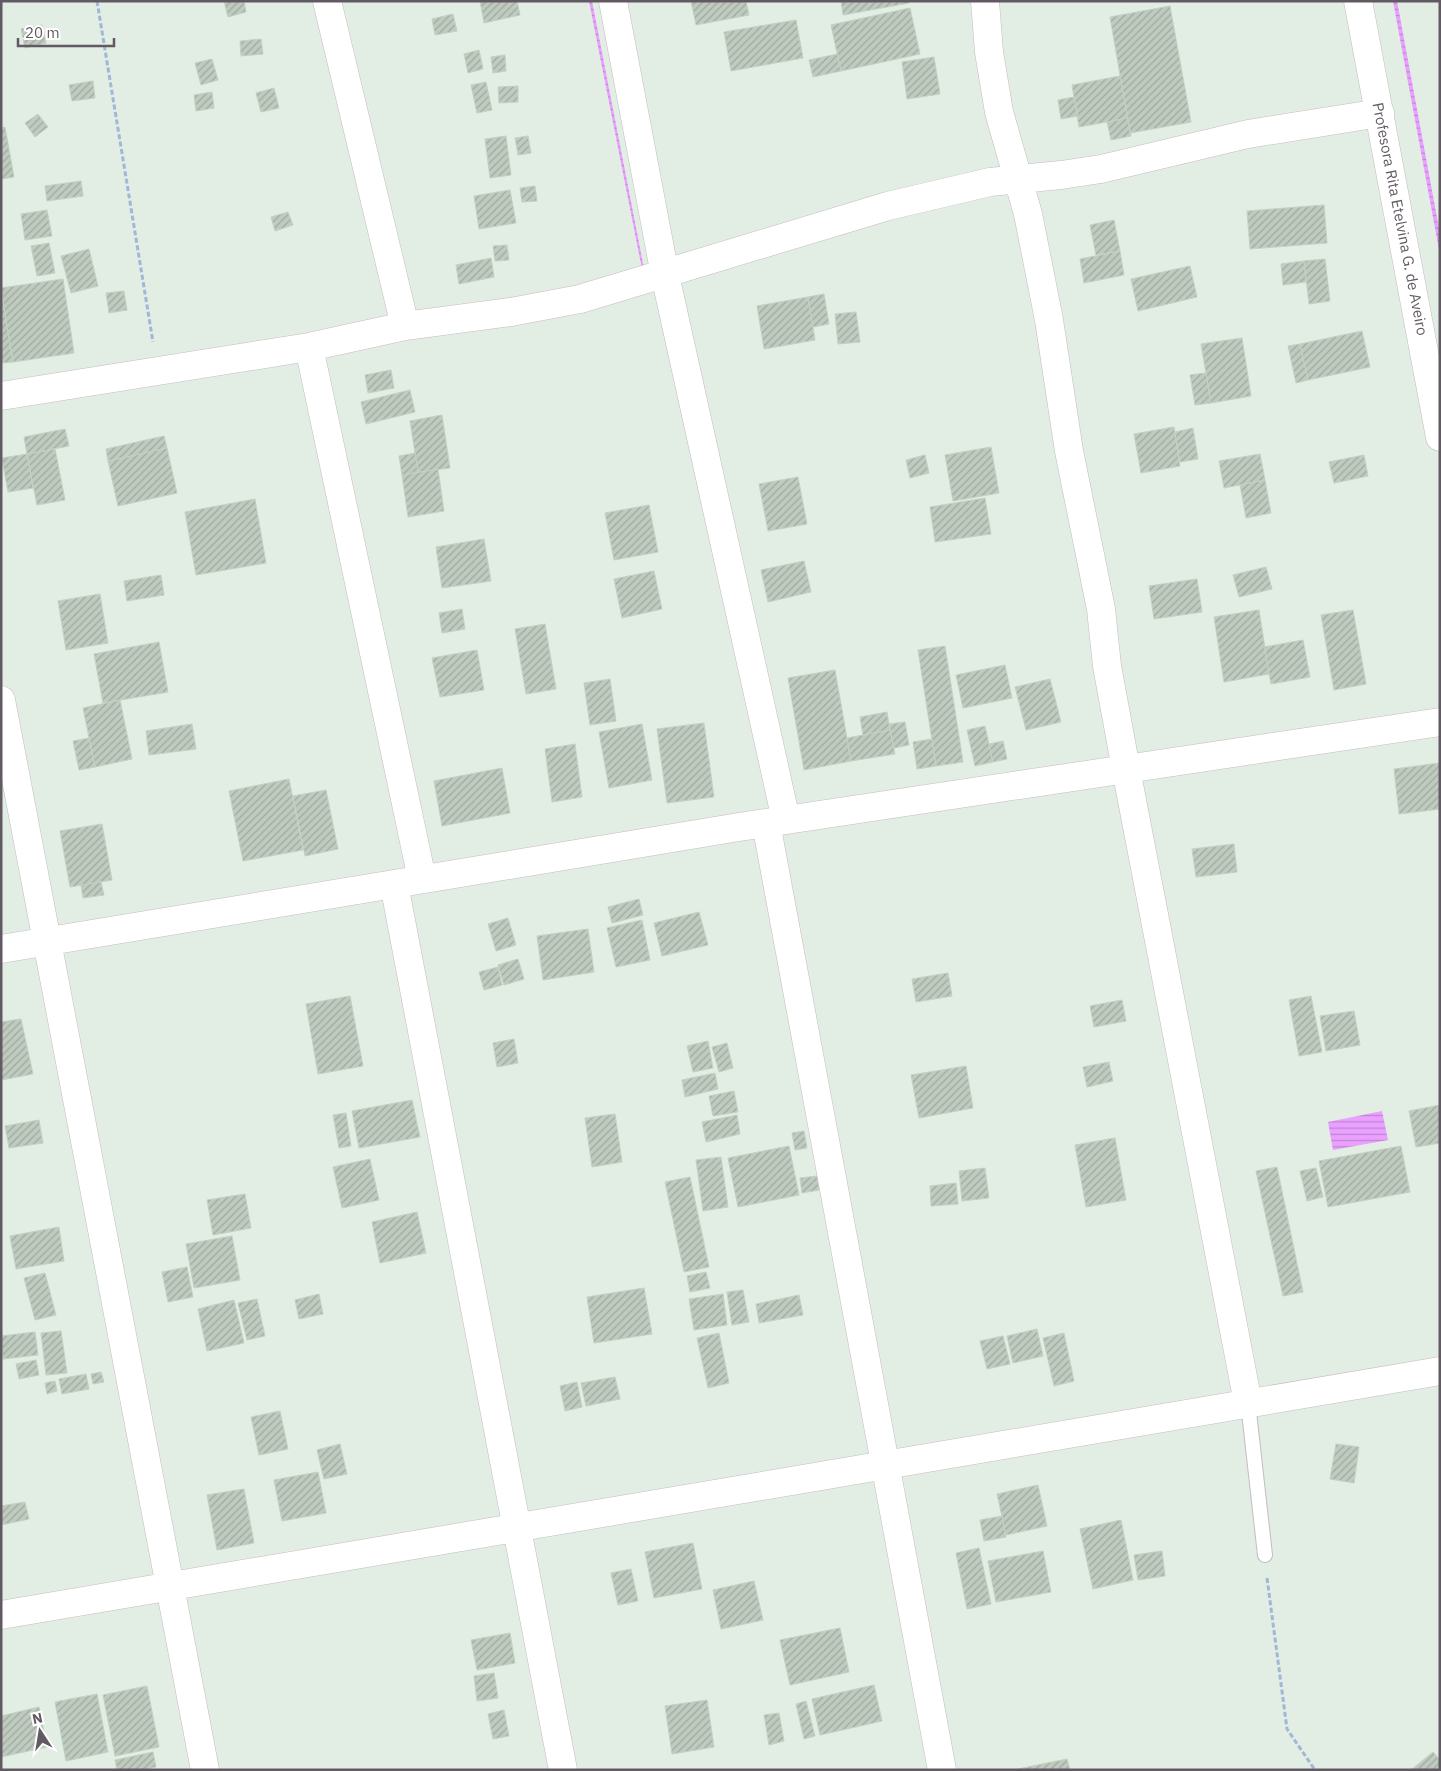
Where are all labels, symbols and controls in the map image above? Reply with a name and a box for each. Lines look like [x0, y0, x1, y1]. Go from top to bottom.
scale bar [18, 15, 114, 47]
text: 20 m [25, 23, 60, 42]
street label: Profesora Rita Etelvina G. de Aveiro [1369, 101, 1432, 337]
north arrow [15, 1706, 65, 1756]
text: N [30, 1708, 44, 1728]

